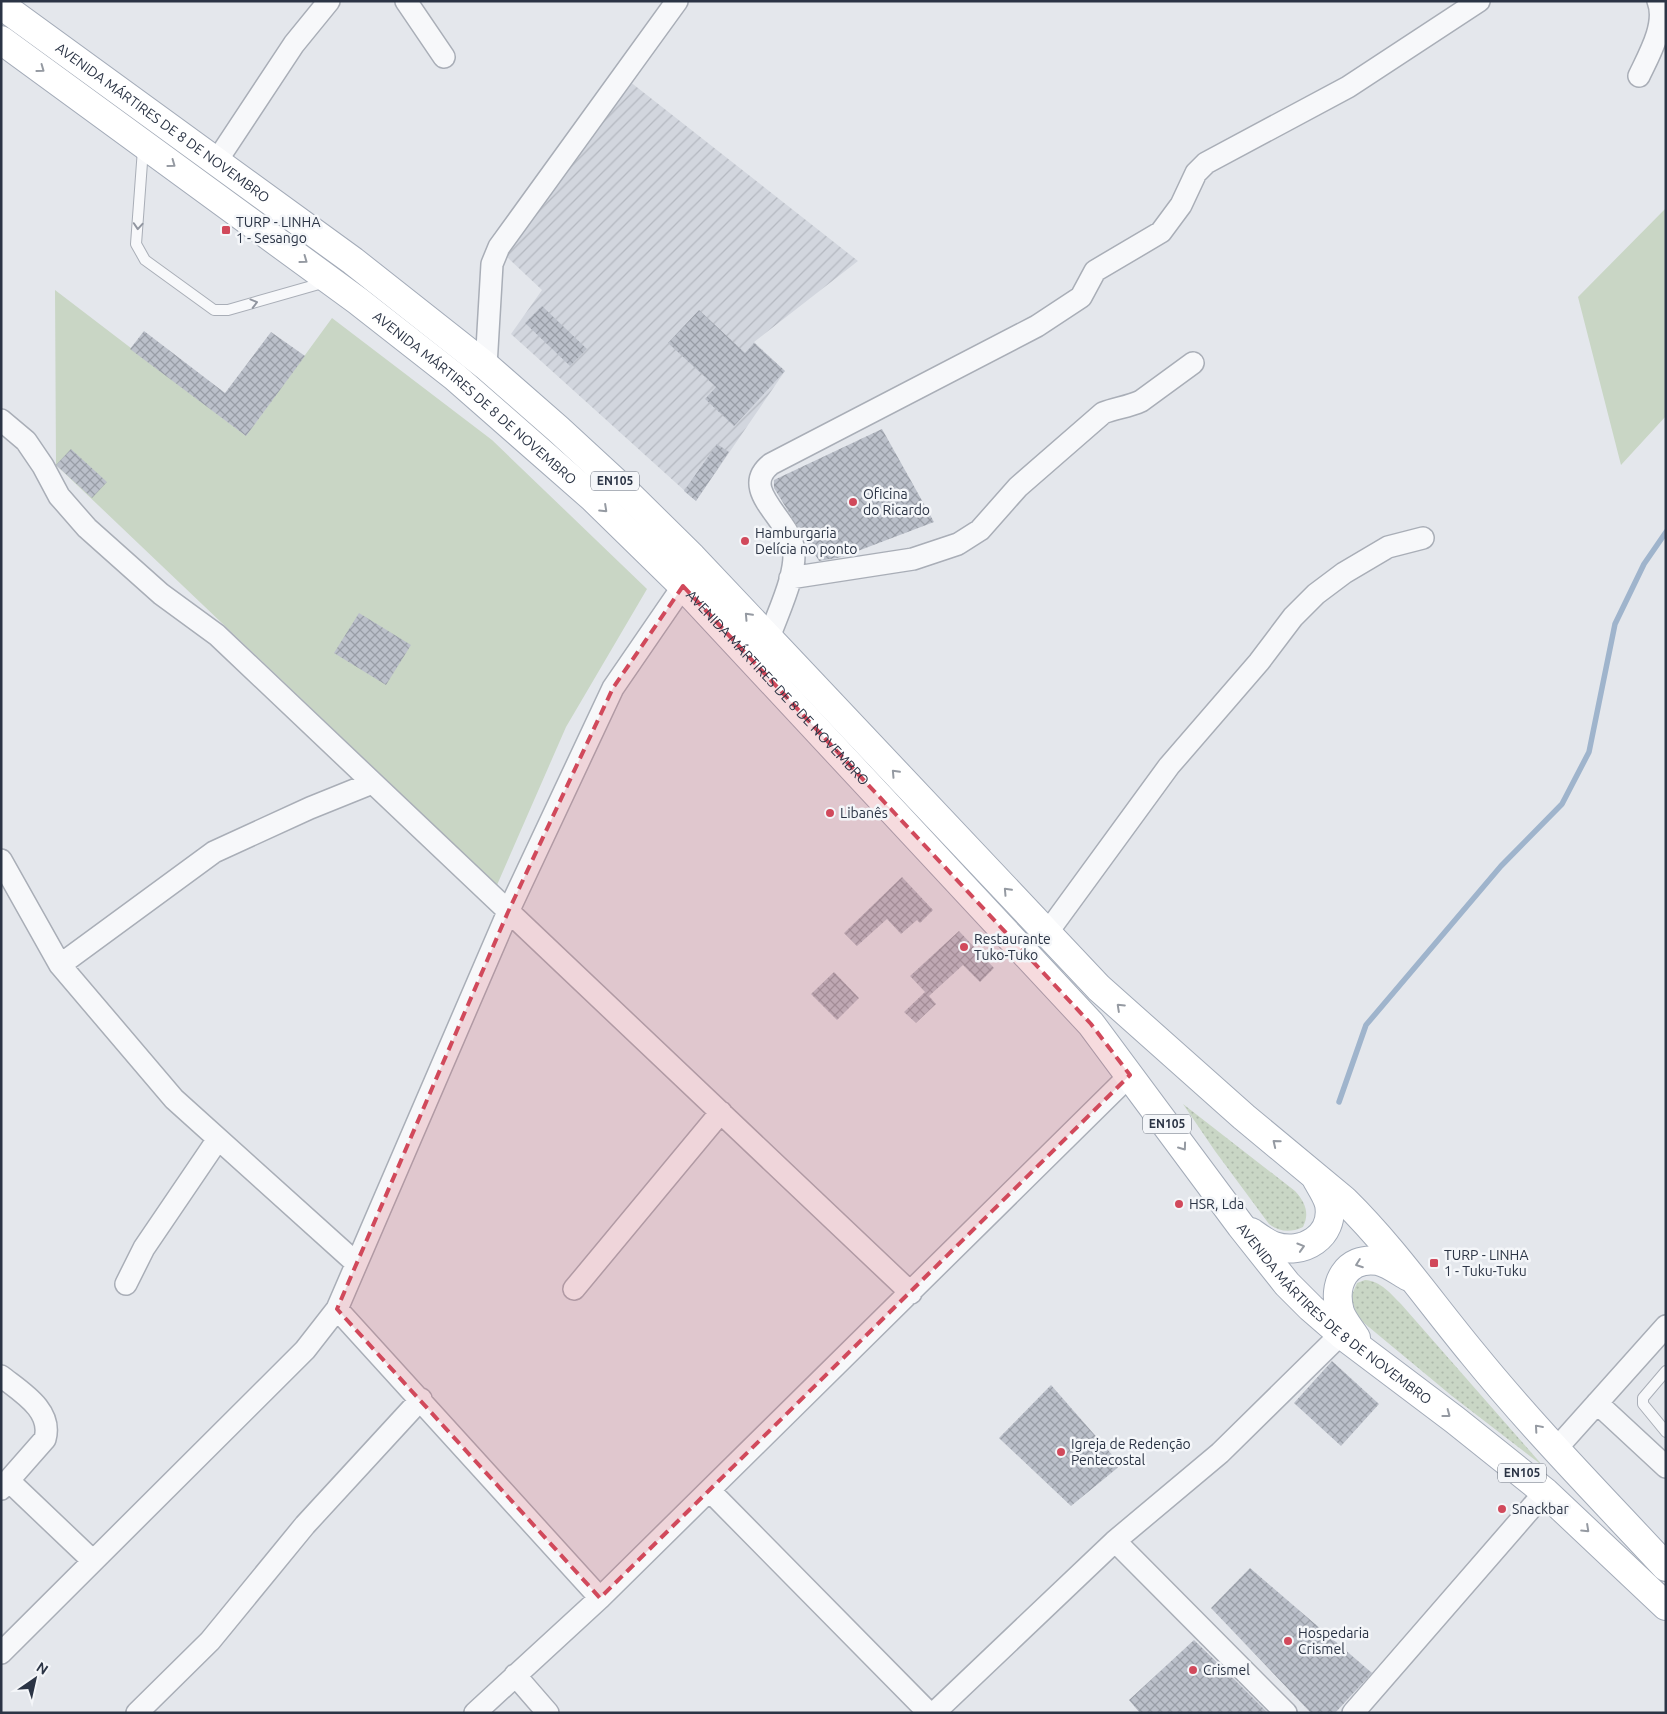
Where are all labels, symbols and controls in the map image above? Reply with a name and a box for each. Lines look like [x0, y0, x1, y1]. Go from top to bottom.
street label: AVENIDA MÁRTIRES DE 8 DE NOVEMBRO [53, 40, 273, 206]
one-way arrow [35, 63, 45, 72]
one-way arrow [167, 158, 176, 167]
place label: TURP - LINHA 1 - Sesango [236, 214, 320, 246]
one-way arrow [132, 223, 143, 231]
marker: TURP - LINHA 1 - Sesango [220, 224, 232, 236]
one-way arrow [298, 254, 308, 263]
one-way arrow [250, 299, 258, 309]
street label: AVENIDA MÁRTIRES DE 8 DE NOVEMBRO [370, 308, 580, 488]
road number: EN105 [591, 472, 639, 491]
place label: Oficina do Ricardo [863, 486, 930, 518]
marker: Oficina do Ricardo [847, 496, 859, 508]
one-way arrow [598, 503, 607, 512]
place label: Hamburgaria Delícia no ponto [755, 525, 857, 557]
marker: Hamburgaria Delícia no ponto [739, 535, 751, 547]
street label: AVENIDA MÁRTIRES DE 8 DE NOVEMBRO [683, 587, 873, 789]
one-way arrow [745, 613, 754, 622]
one-way arrow [892, 769, 901, 778]
place label: Libanês [840, 805, 888, 821]
marker: Libanês [824, 807, 836, 819]
one-way arrow [1004, 887, 1013, 896]
place label: Restaurante Tuko-Tuko [974, 931, 1051, 963]
marker: Restaurante Tuko-Tuko [958, 941, 970, 953]
one-way arrow [1117, 1004, 1126, 1013]
road number: EN105 [1143, 1114, 1191, 1134]
one-way arrow [1177, 1141, 1186, 1150]
one-way arrow [1273, 1141, 1282, 1149]
place label: HSR, Lda [1189, 1196, 1244, 1212]
marker: HSR, Lda [1173, 1198, 1185, 1210]
street label: AVENIDA MÁRTIRES DE 8 DE NOVEMBRO [1234, 1220, 1435, 1408]
one-way arrow [1296, 1242, 1305, 1252]
place label: TURP - LINHA 1 - Tuku-Tuku [1444, 1247, 1528, 1279]
marker: TURP - LINHA 1 - Tuku-Tuku [1428, 1257, 1440, 1269]
one-way arrow [1355, 1258, 1364, 1268]
one-way arrow [1442, 1408, 1451, 1417]
one-way arrow [1535, 1425, 1543, 1434]
place label: Igreja de Redenção Pentecostal [1071, 1436, 1191, 1468]
marker: Igreja de Redenção Pentecostal [1055, 1446, 1067, 1458]
road number: EN105 [1498, 1464, 1546, 1482]
place label: Snackbar [1512, 1501, 1569, 1517]
marker: Snackbar [1496, 1503, 1508, 1515]
one-way arrow [1580, 1523, 1589, 1532]
place label: Hospedaria Crismel [1298, 1625, 1369, 1657]
marker: Hospedaria Crismel [1282, 1635, 1294, 1647]
north arrow [10, 1654, 60, 1704]
text: N [33, 1659, 51, 1678]
place label: Crismel [1203, 1662, 1250, 1678]
marker: Crismel [1187, 1664, 1199, 1676]

